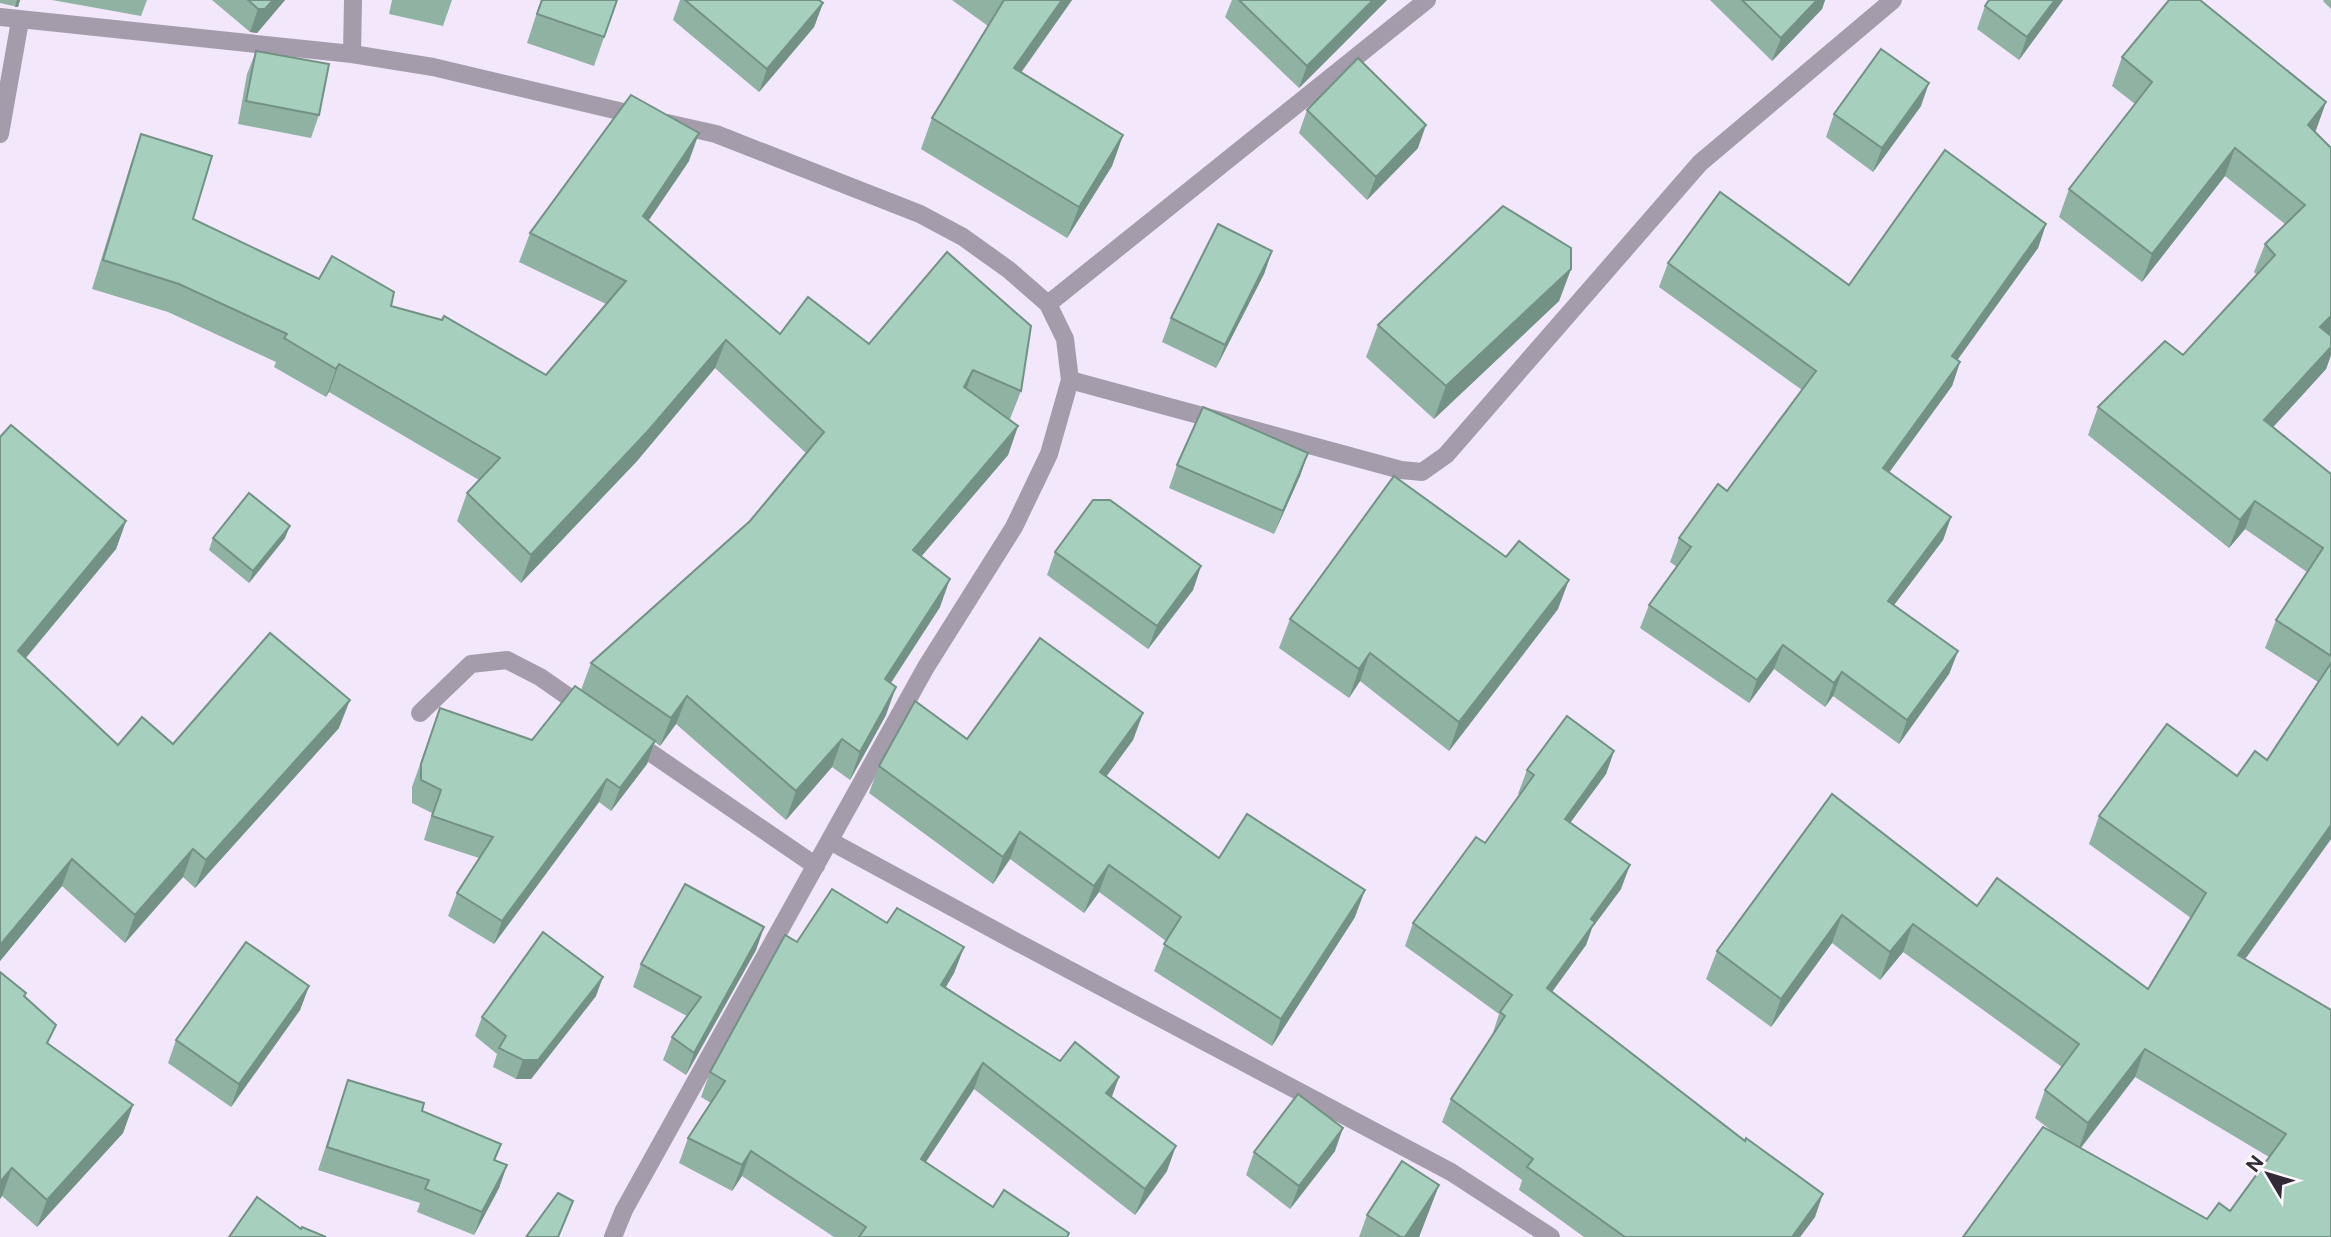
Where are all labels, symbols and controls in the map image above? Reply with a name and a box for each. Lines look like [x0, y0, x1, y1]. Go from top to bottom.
north arrow [2233, 1139, 2303, 1209]
text: N [2241, 1151, 2268, 1176]

